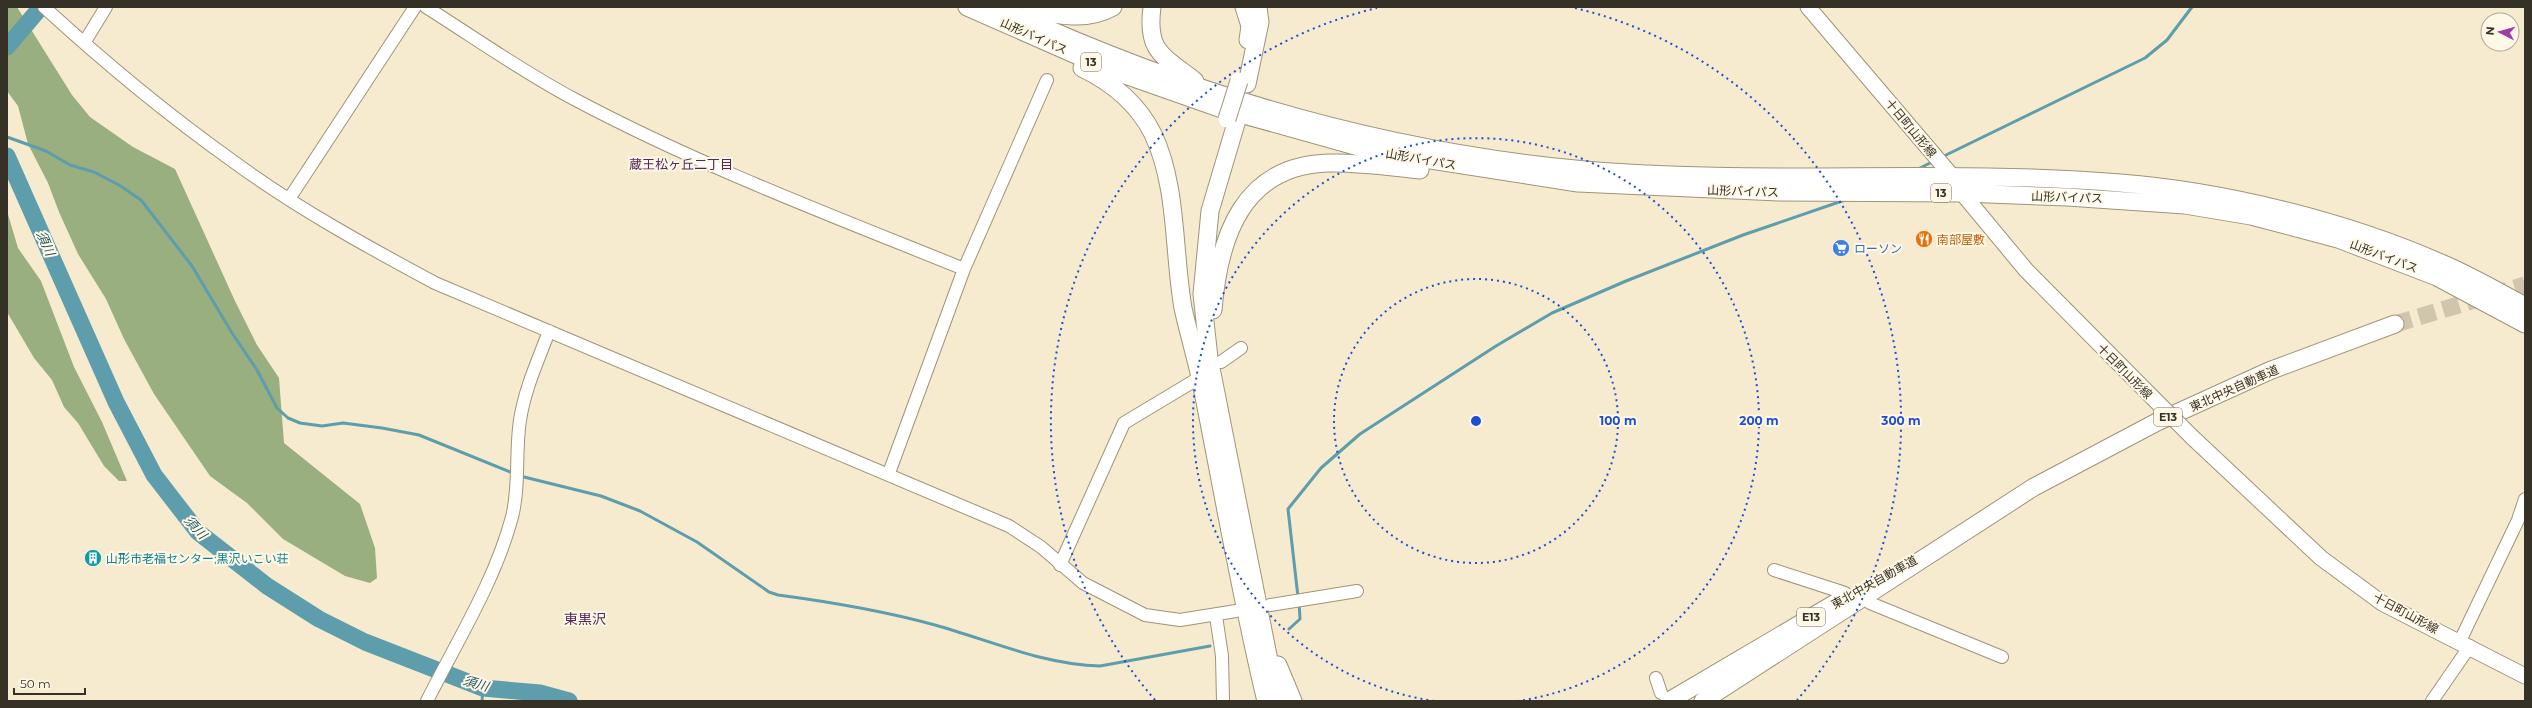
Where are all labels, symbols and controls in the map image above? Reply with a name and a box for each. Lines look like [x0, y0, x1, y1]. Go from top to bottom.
north arrow [2480, 12, 2520, 52]
street label: 山形バイパス [998, 15, 1070, 57]
text: N [2483, 26, 2497, 36]
road number: 13 [1081, 53, 1101, 71]
street label: 十日町山形線 [1882, 96, 1940, 160]
street label: 山形バイパス [1384, 145, 1458, 173]
district label: 蔵王松ヶ丘二丁目 [629, 156, 733, 172]
street label: 山形バイパス [1707, 182, 1779, 200]
road number: 13 [1931, 184, 1951, 202]
street label: 山形バイパス [2031, 188, 2103, 206]
water label: 須川 [33, 228, 59, 260]
restaurant icon: 南部屋敷 [1914, 229, 1934, 249]
place label: 南部屋敷 [1937, 232, 1985, 247]
street label: 山形バイパス [2348, 236, 2420, 276]
supermarket icon: ローソン [1831, 238, 1851, 258]
place label: ローソン [1854, 241, 1902, 256]
street label: 十日町山形線 [2094, 340, 2156, 402]
street label: 東北中央自動車道 [2187, 362, 2281, 414]
road number: E13 [2154, 408, 2182, 426]
text: 100 m [1600, 413, 1636, 428]
text: 200 m [1739, 413, 1779, 428]
text: 300 m [1880, 413, 1921, 428]
centre of rings [1469, 414, 1483, 428]
water label: 須川 [181, 512, 212, 543]
building icon: 山形市老福センター;黒沢いこい荘 [83, 548, 103, 568]
place label: 山形市老福センター;黒沢いこい荘 [106, 551, 289, 566]
street label: 東北中央自動車道 [1828, 552, 1920, 612]
street label: 十日町山形線 [2371, 589, 2441, 637]
road number: E13 [1797, 608, 1825, 626]
district label: 東黒沢 [564, 610, 606, 628]
scale bar [14, 670, 85, 696]
water label: 須川 [461, 672, 493, 695]
text: 50 m [20, 676, 51, 691]

